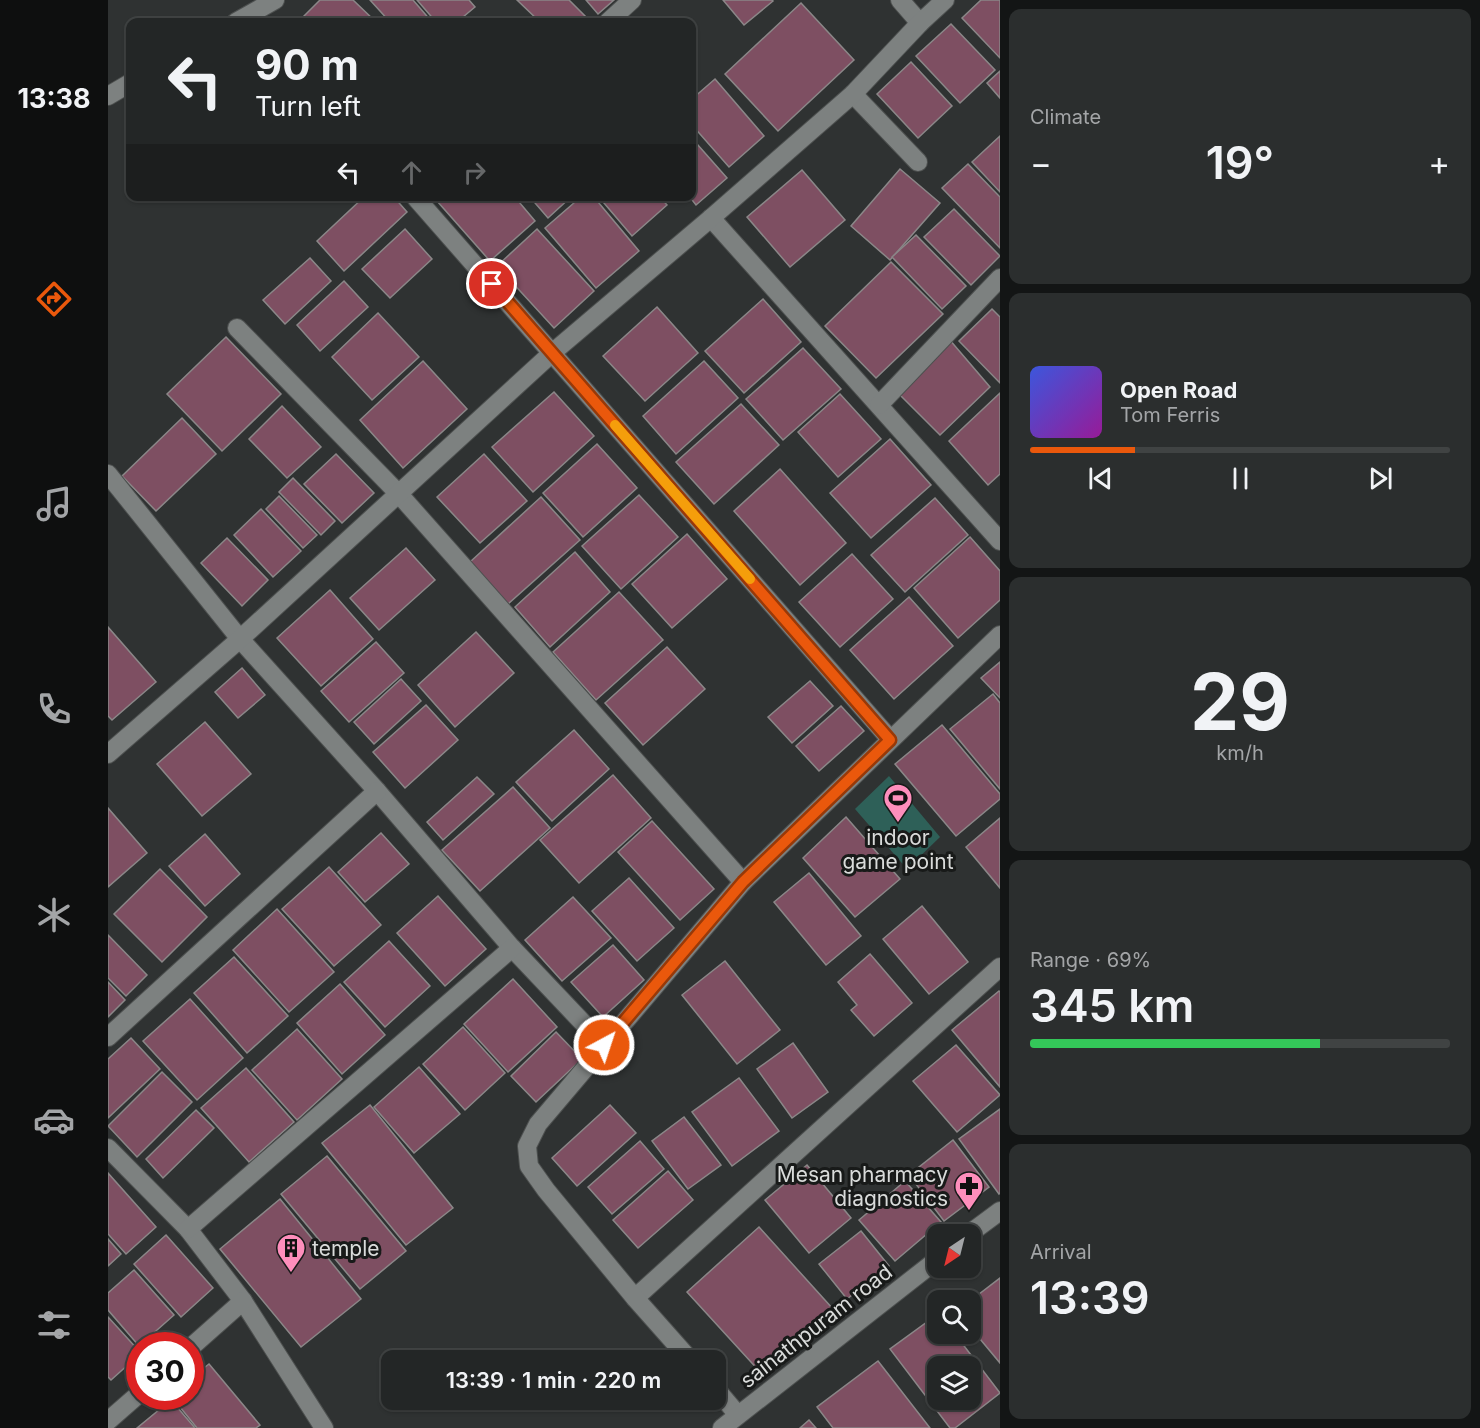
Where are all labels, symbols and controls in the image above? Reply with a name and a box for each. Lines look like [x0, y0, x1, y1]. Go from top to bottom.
text: 90 m [255, 39, 359, 90]
icon: left [156, 42, 234, 120]
text: 13:38 [17, 82, 91, 115]
text: Turn left [255, 90, 361, 123]
text: Climate [1030, 105, 1101, 129]
text: 19° [1206, 135, 1274, 190]
text: − [1030, 143, 1052, 183]
text: + [1428, 143, 1450, 183]
icon: left [332, 156, 365, 189]
icon: ahead [395, 156, 428, 189]
icon: right [458, 156, 491, 189]
pin [466, 258, 517, 309]
icon: arrive [475, 267, 508, 300]
icon: directions [33, 278, 75, 320]
text: Open Road [1120, 377, 1237, 403]
text: Tom Ferris [1120, 403, 1220, 427]
icon: previous [1084, 462, 1117, 495]
icon: pause [1224, 462, 1257, 495]
icon: next [1364, 462, 1397, 495]
icon: music [33, 483, 75, 525]
text: 29 [1190, 654, 1290, 749]
icon: phone [33, 688, 75, 730]
text: km/h [1216, 741, 1264, 765]
sports icon: indoor game point [882, 782, 914, 824]
place label: indoor game point [842, 825, 954, 874]
icon: climate [33, 894, 75, 936]
text: Range · 69% [1030, 948, 1151, 972]
text: 345 km [1030, 978, 1194, 1033]
position arrow [572, 1013, 636, 1077]
icon: car [33, 1099, 75, 1141]
place label: Mesan pharmacy diagnostics [777, 1162, 948, 1211]
pharmacy icon: Mesan pharmacy diagnostics [953, 1170, 985, 1212]
north arrow [927, 1224, 981, 1278]
map controls [927, 1224, 981, 1410]
building icon: temple [275, 1232, 307, 1274]
place label: temple [312, 1236, 380, 1261]
text: Arrival [1030, 1240, 1092, 1264]
street label: sainathpuram road [735, 1259, 897, 1393]
text: 13:39 [1030, 1270, 1149, 1325]
button: search [927, 1290, 981, 1344]
icon: filters [33, 1304, 75, 1346]
speed limit sign: 30 [126, 1332, 204, 1410]
button: layers [927, 1356, 981, 1410]
text: 13:39 · 1 min · 220 m [446, 1367, 661, 1393]

